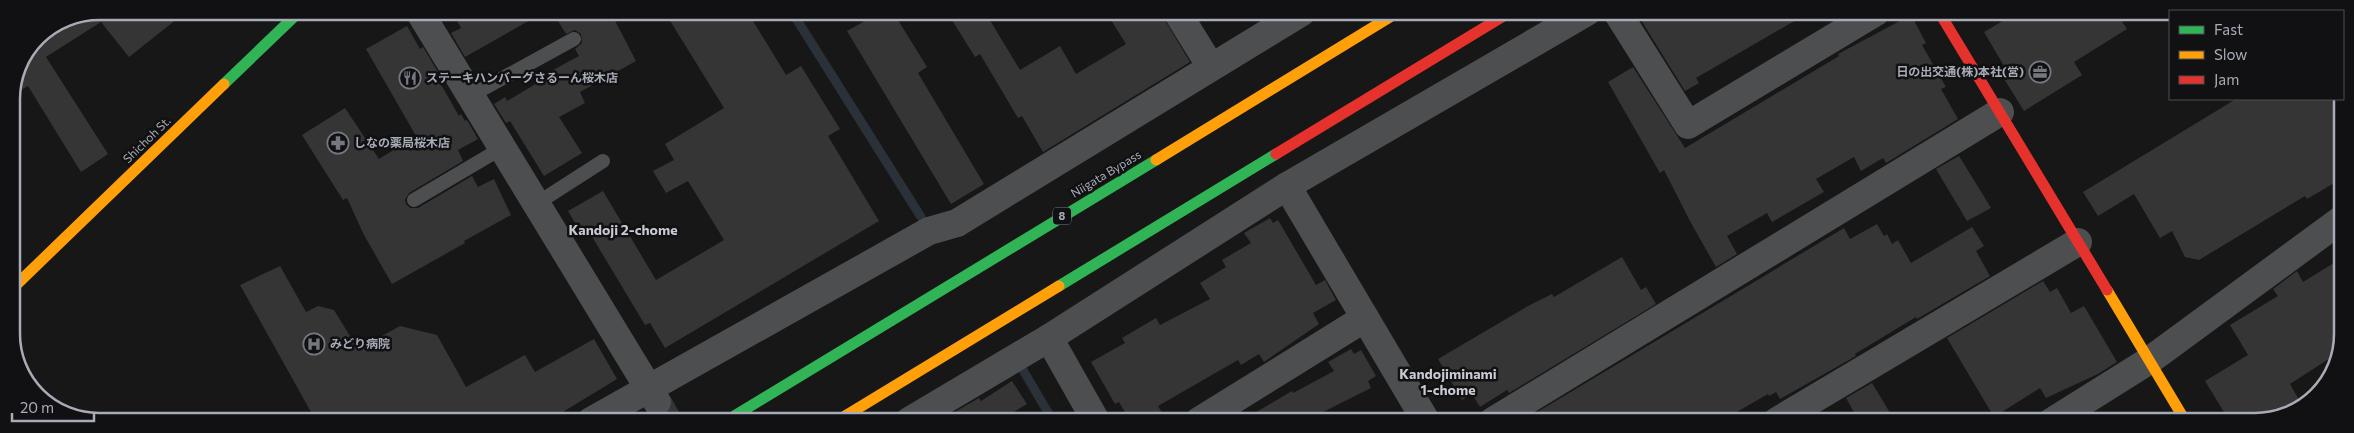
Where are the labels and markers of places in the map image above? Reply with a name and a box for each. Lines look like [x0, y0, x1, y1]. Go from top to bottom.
office icon: 日の出交通(株)本社(営) [2028, 60, 2052, 84]
place label: 日の出交通(株)本社(営) [1896, 64, 2024, 78]
restaurant icon: ステーキハンバーグさるーん桜木店 [398, 66, 422, 90]
place label: ステーキハンバーグさるーん桜木店 [426, 70, 618, 84]
pharmacy icon: しなの薬局桜木店 [326, 131, 350, 155]
place label: しなの薬局桜木店 [354, 135, 450, 149]
hospital icon: みどり病院 [302, 332, 326, 356]
place label: みどり病院 [330, 336, 390, 350]

